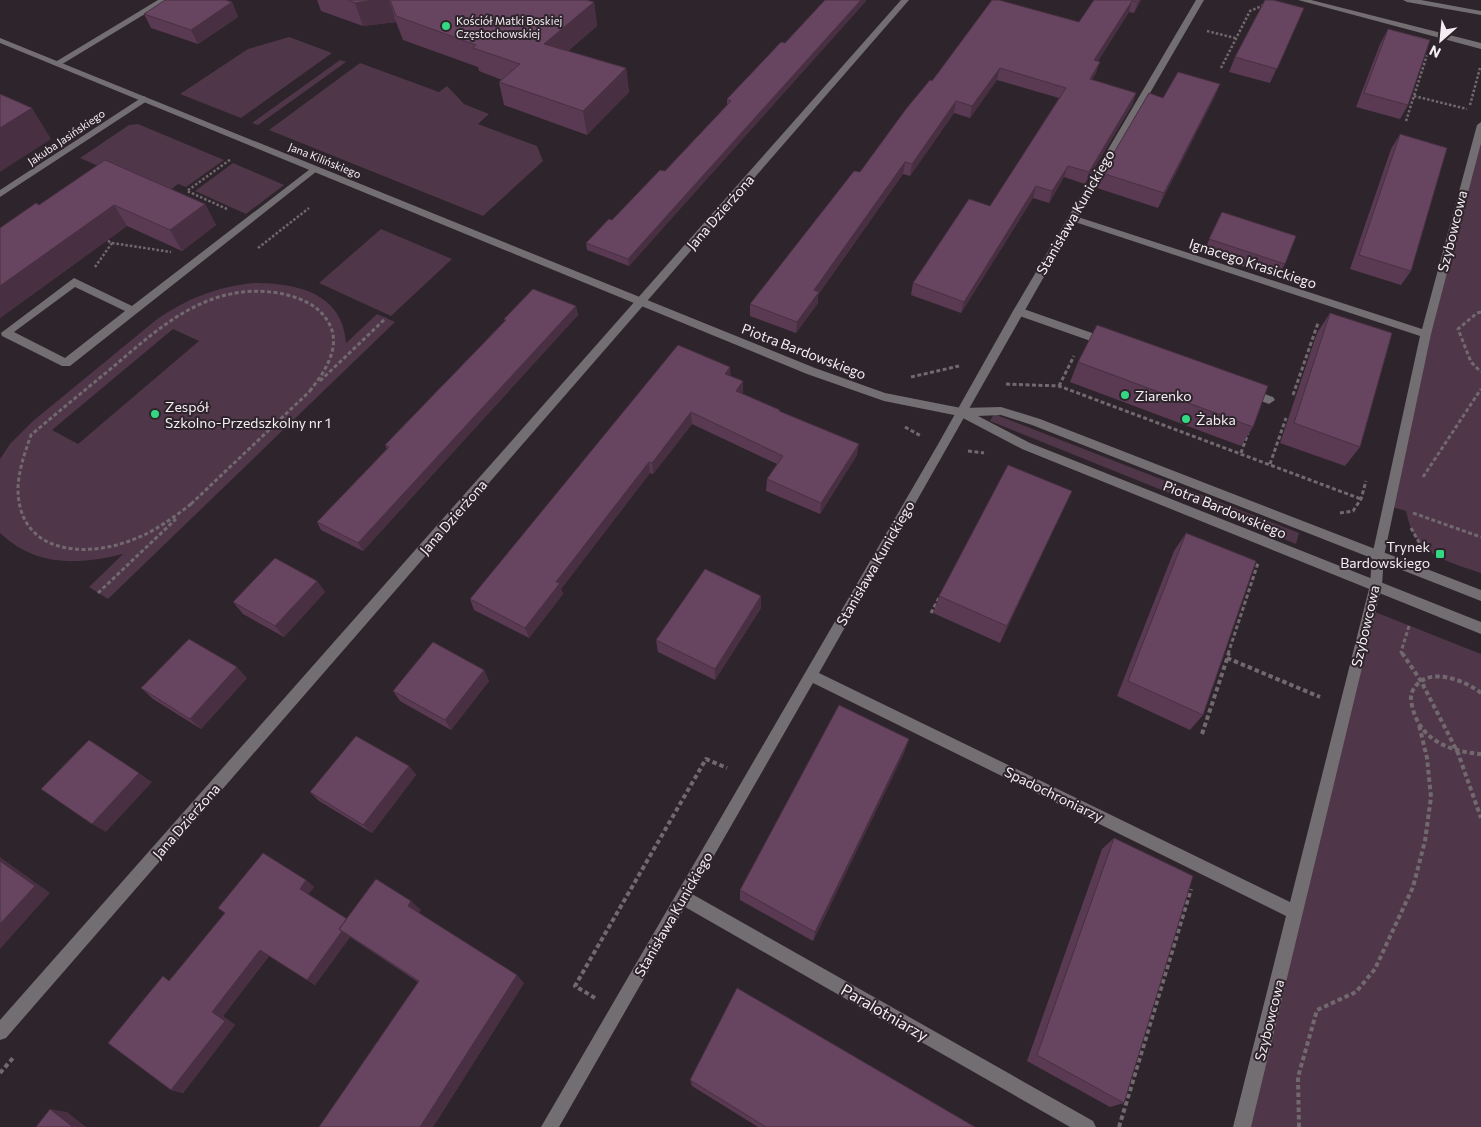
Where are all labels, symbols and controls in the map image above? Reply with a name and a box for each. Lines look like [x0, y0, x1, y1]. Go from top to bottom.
place label: Kościół Matki Boskiej Częstochowskiej [456, 14, 562, 40]
north arrow [1416, 15, 1466, 65]
marker: Kościół Matki Boskiej Częstochowskiej [440, 20, 452, 32]
text: N [1426, 42, 1443, 62]
street label: Jakuba Jasińskiego [25, 106, 108, 169]
street label: Jana Kilińskiego [286, 139, 364, 182]
street label: Stanisława Kunickiego [1032, 146, 1118, 278]
street label: Jana Dzierżona [683, 171, 757, 253]
street label: Szybowcowa [1434, 189, 1470, 273]
street label: Ignacego Krasickiego [1187, 234, 1319, 292]
street label: Piotra Bardowskiego [739, 319, 869, 383]
place label: Ziarenko [1135, 387, 1192, 404]
marker: Ziarenko [1119, 389, 1131, 401]
place label: Zespół Szkolno-Przedszkolny nr 1 [165, 398, 331, 431]
marker: Zespół Szkolno-Przedszkolny nr 1 [149, 408, 161, 420]
place label: Żabka [1196, 411, 1236, 428]
marker: Żabka [1180, 413, 1192, 425]
street label: Jana Dzierżona [416, 476, 490, 558]
street label: Piotra Bardowskiego [1161, 476, 1289, 542]
street label: Stanisława Kunickiego [832, 497, 918, 629]
place label: Trynek Bardowskiego [1340, 538, 1430, 571]
marker: Trynek Bardowskiego [1434, 548, 1446, 560]
street label: Szybowcowa [1347, 584, 1383, 668]
street label: Spadochroniarzy [1002, 763, 1106, 825]
street label: Jana Dzierżona [149, 780, 223, 862]
street label: Stanisława Kunickiego [630, 848, 716, 980]
street label: Szybowcowa [1251, 978, 1287, 1062]
street label: Paralotniarzy [838, 979, 932, 1045]

